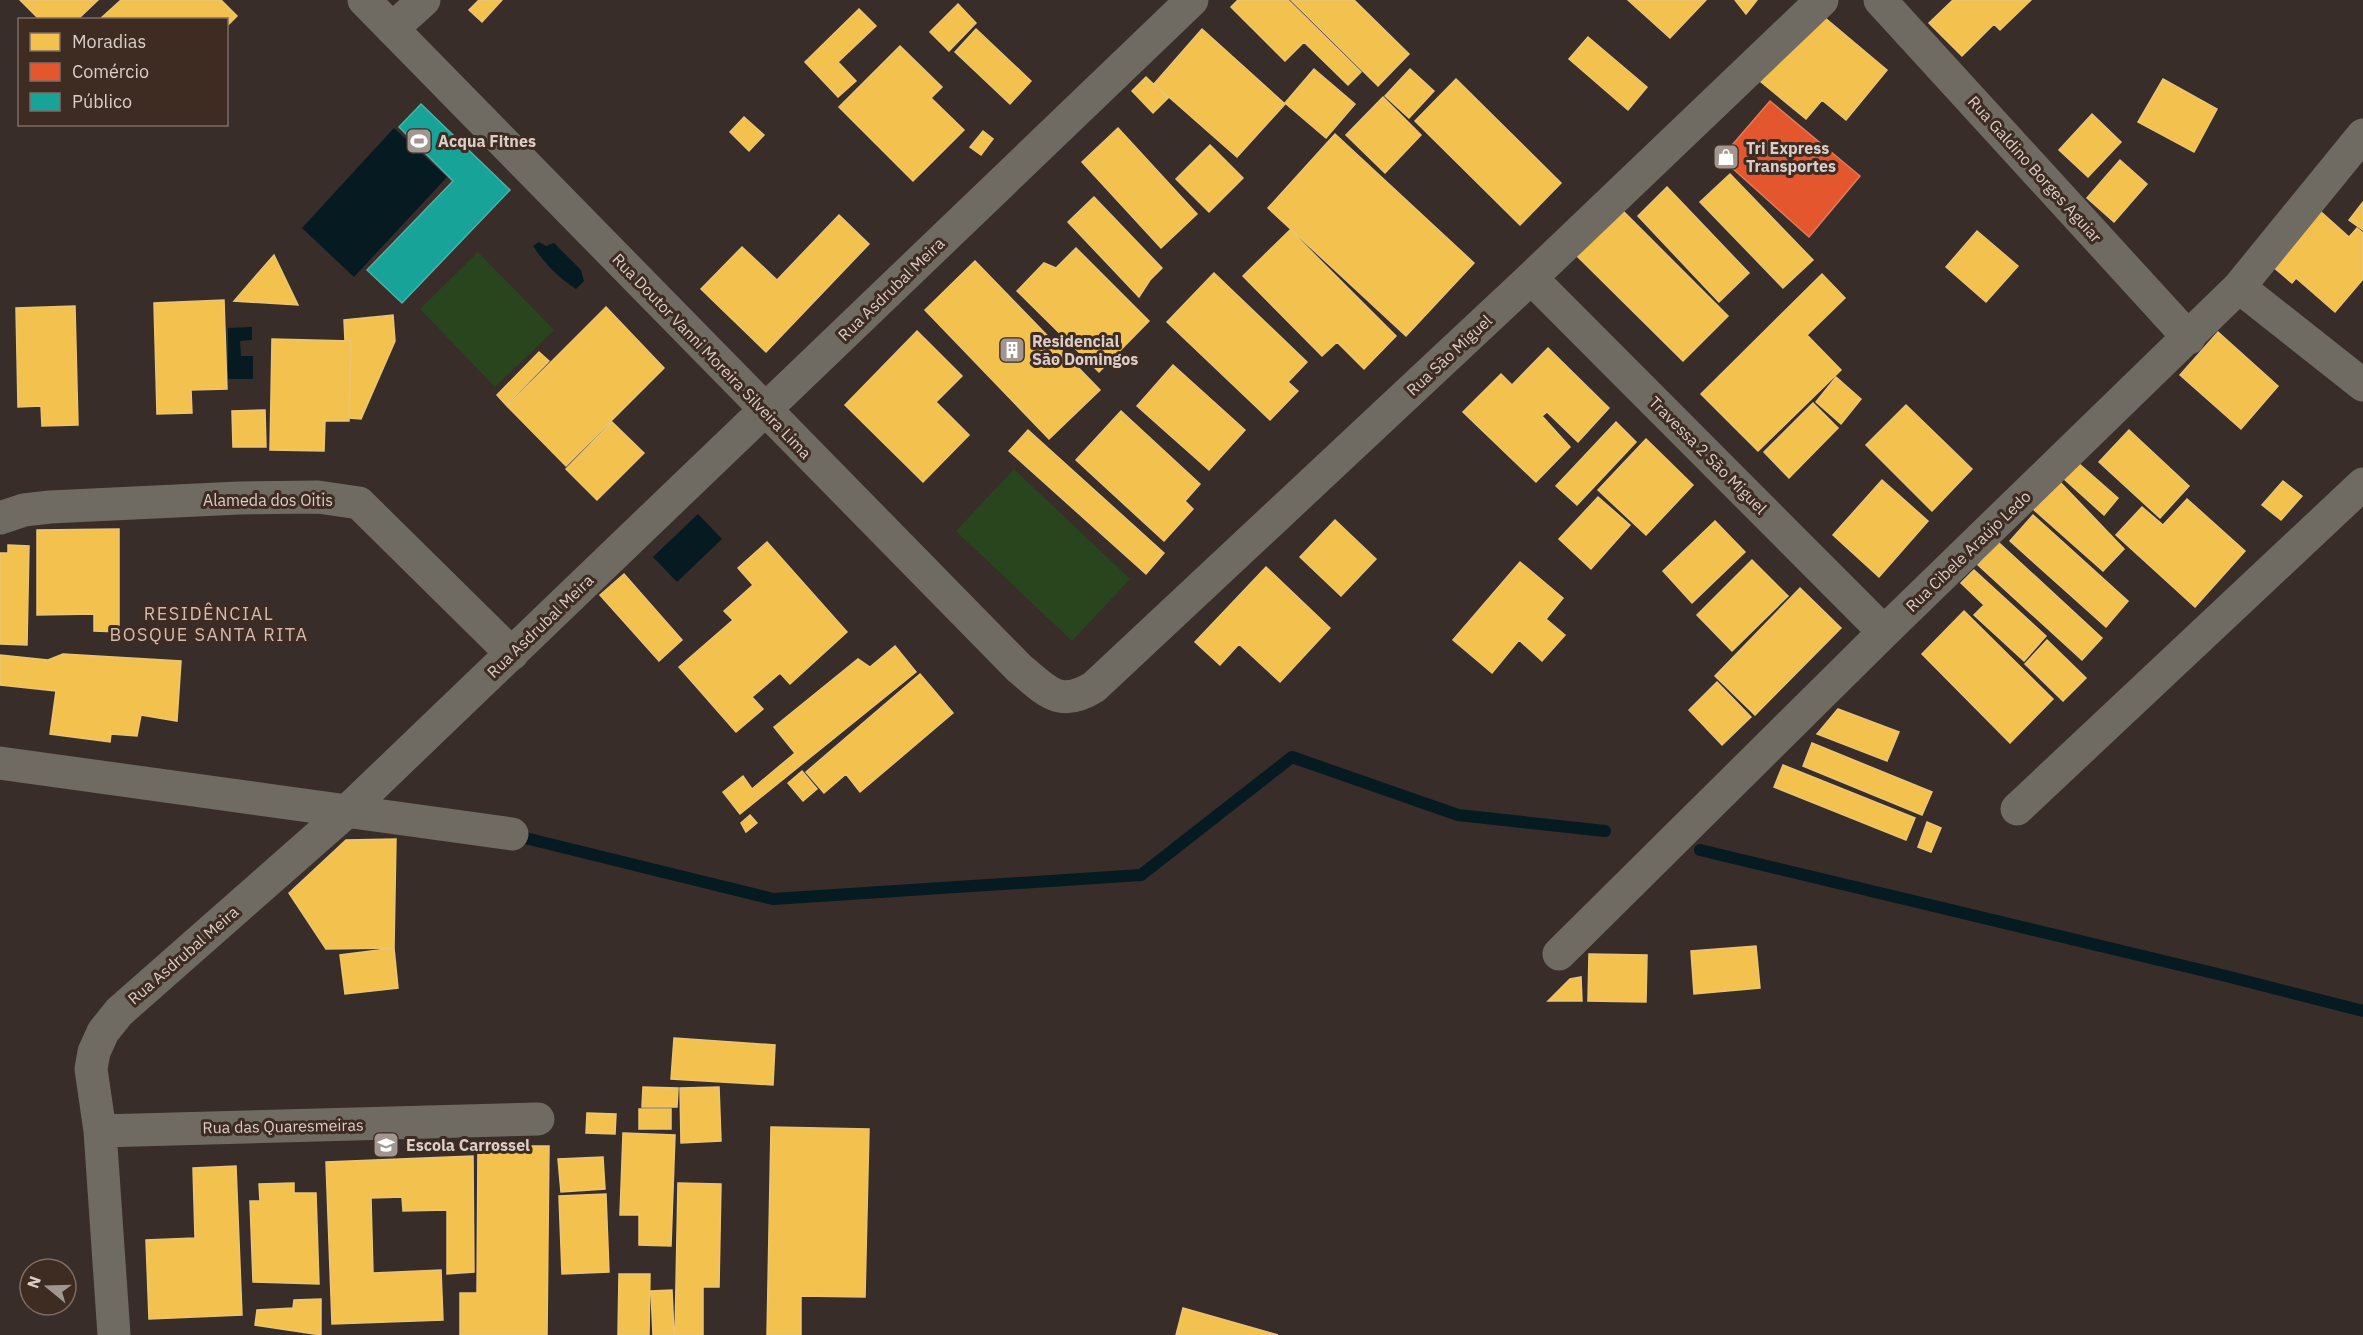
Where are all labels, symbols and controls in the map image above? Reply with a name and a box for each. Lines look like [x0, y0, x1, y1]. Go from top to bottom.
legend [18, 18, 228, 126]
text: Moradias [72, 30, 146, 53]
text: Comércio [72, 60, 149, 83]
text: Público [72, 90, 132, 113]
street label: Rua Galdino Borges Aguiar [1964, 92, 2106, 247]
sports icon: Acqua Fitnes [404, 126, 434, 156]
place label: Acqua Fitnes [438, 131, 536, 151]
place label: Tri Express Transportes [1746, 138, 1836, 176]
shop icon: Tri Express Transportes [1711, 142, 1741, 172]
street label: Rua Asdrubal Meira [834, 233, 949, 345]
street label: Rua Doutor Vanni Moreira Silveira Lima [608, 249, 816, 463]
street label: Rua São Miguel [1402, 310, 1496, 400]
place label: Residencial São Domingos [1032, 331, 1138, 369]
building icon: Residencial São Domingos [997, 335, 1027, 365]
street label: Travessa 2 São Miguel [1645, 392, 1771, 518]
street label: Rua Cibele Araújo Ledo [1901, 486, 2035, 616]
street label: Alameda dos Oitis [203, 490, 333, 510]
street label: Rua Asdrubal Meira [483, 570, 598, 682]
district label: RESIDÊNCIAL BOSQUE SANTA RITA [109, 602, 309, 646]
street label: Rua Asdrubal Meira [124, 901, 243, 1008]
street label: Rua das Quaresmeiras [202, 1115, 364, 1137]
school or university icon: Escola Carrossel [371, 1130, 401, 1160]
place label: Escola Carrossel [406, 1135, 530, 1155]
north arrow [18, 1257, 78, 1317]
text: N [22, 1273, 45, 1291]

